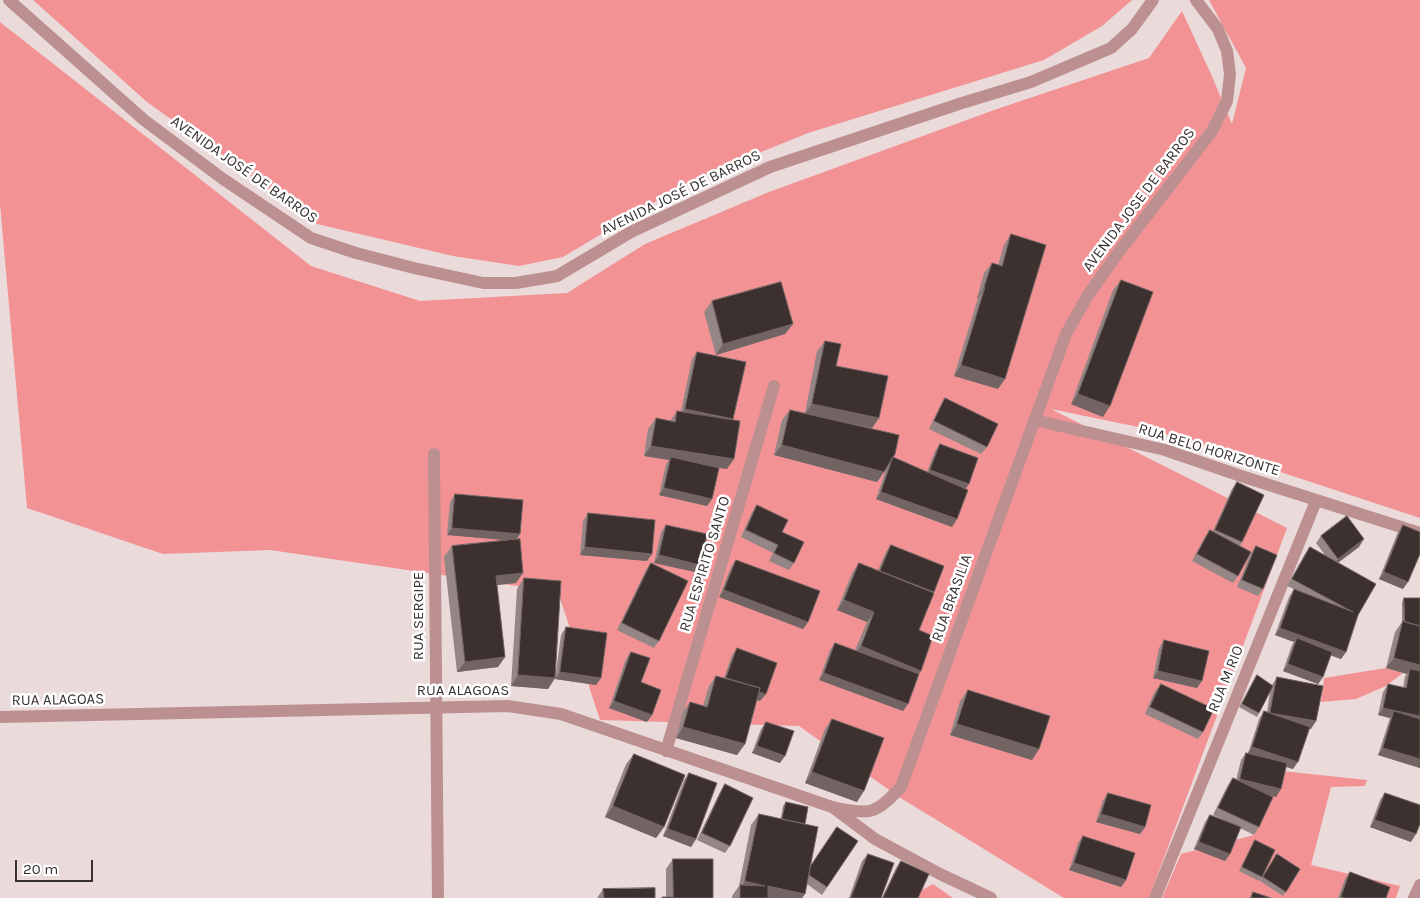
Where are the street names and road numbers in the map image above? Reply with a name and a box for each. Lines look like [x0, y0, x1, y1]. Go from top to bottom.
street label: AVENIDA JOSÉ DE BARROS [167, 112, 321, 228]
street label: AVENIDA JOSE DE BARROS [1079, 125, 1199, 275]
street label: AVENIDA JOSÉ DE BARROS [598, 146, 764, 240]
street label: RUA BELO HORIZONTE [1136, 420, 1282, 480]
street label: RUA ESPIRITO SANTO [676, 494, 734, 634]
street label: RUA BRASILIA [928, 552, 976, 644]
street label: RUA SERGIPE [410, 572, 428, 660]
street label: RUA M RIO [1204, 643, 1248, 715]
street label: RUA ALAGOAS [417, 682, 509, 700]
street label: RUA ALAGOAS [12, 690, 104, 710]

